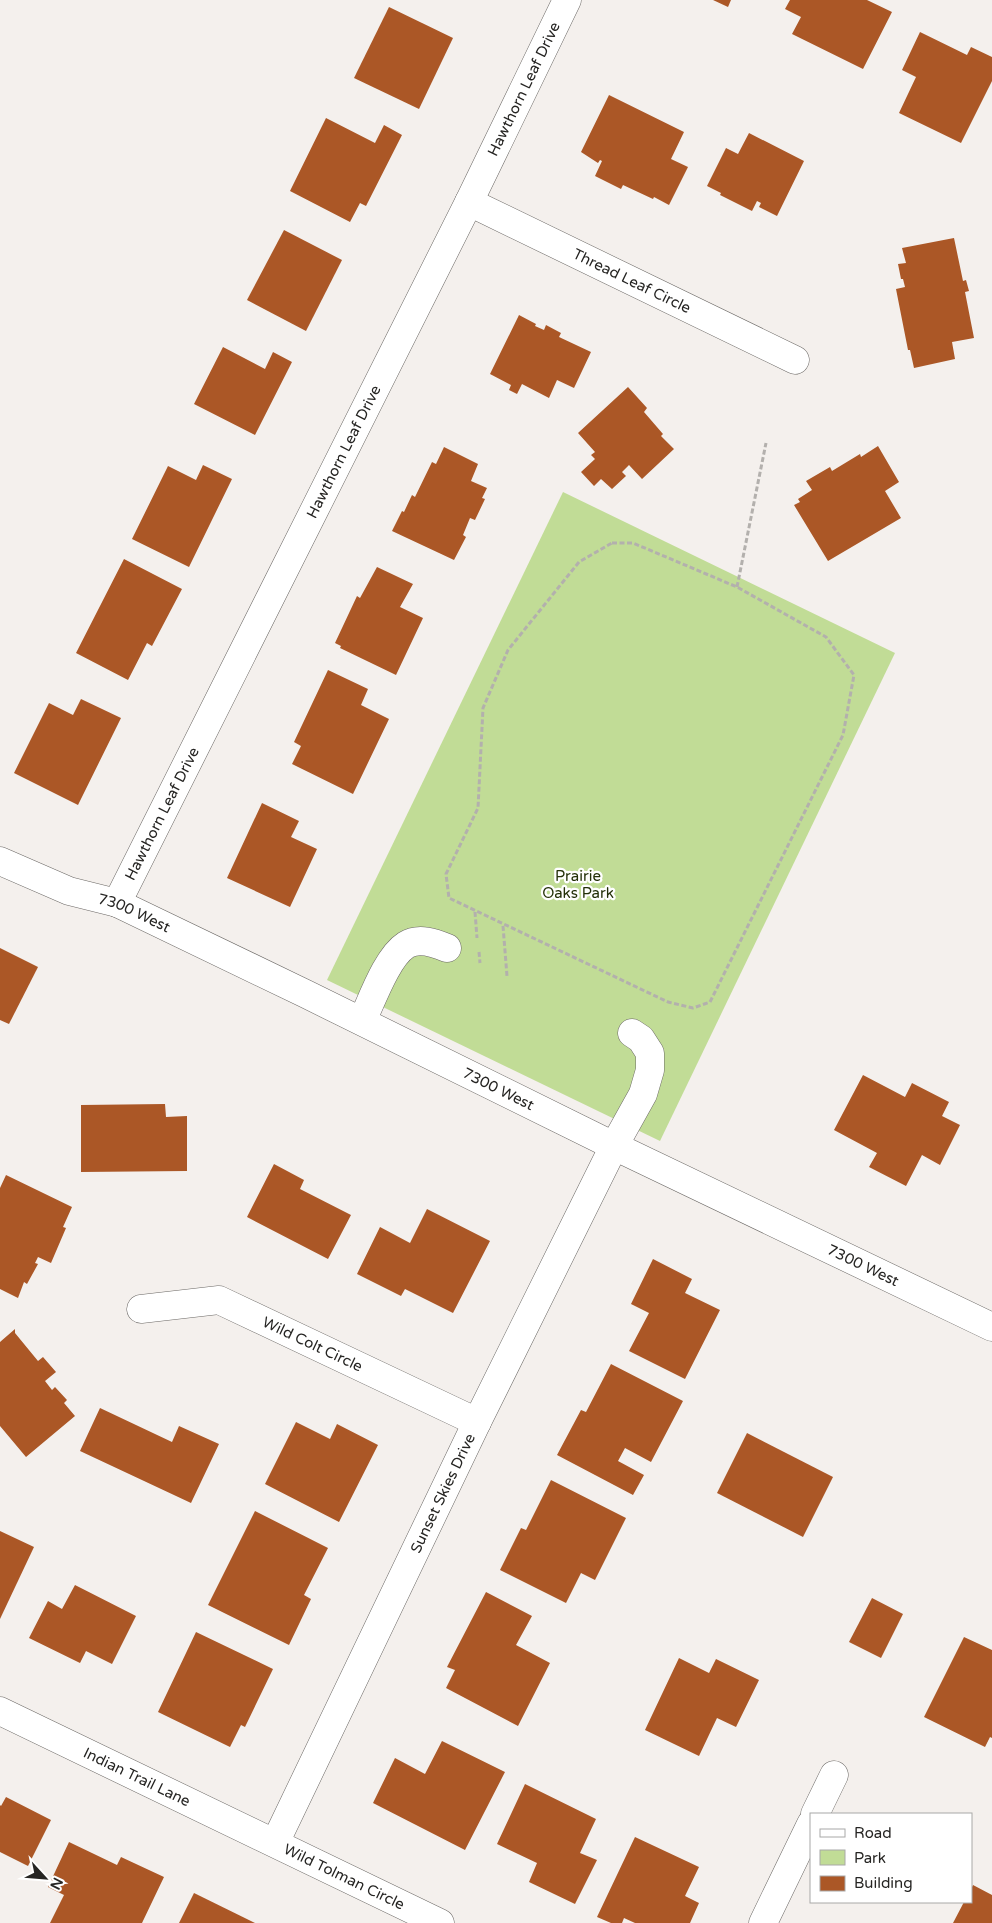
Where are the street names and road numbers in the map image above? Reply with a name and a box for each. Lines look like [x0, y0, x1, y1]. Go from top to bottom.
street label: Hawthorn Leaf Drive [484, 19, 564, 159]
street label: Thread Leaf Circle [570, 245, 694, 317]
street label: Hawthorn Leaf Drive [303, 382, 385, 521]
street label: Hawthorn Leaf Drive [121, 744, 203, 883]
street label: 7300 West [96, 890, 173, 936]
street label: 7300 West [460, 1064, 537, 1114]
street label: 7300 West [824, 1240, 902, 1290]
street label: Wild Colt Circle [260, 1313, 365, 1376]
street label: Sunset Skies Drive [407, 1431, 479, 1556]
street label: Indian Trail Lane [81, 1744, 193, 1810]
street label: Wild Tolman Circle [281, 1840, 408, 1914]

